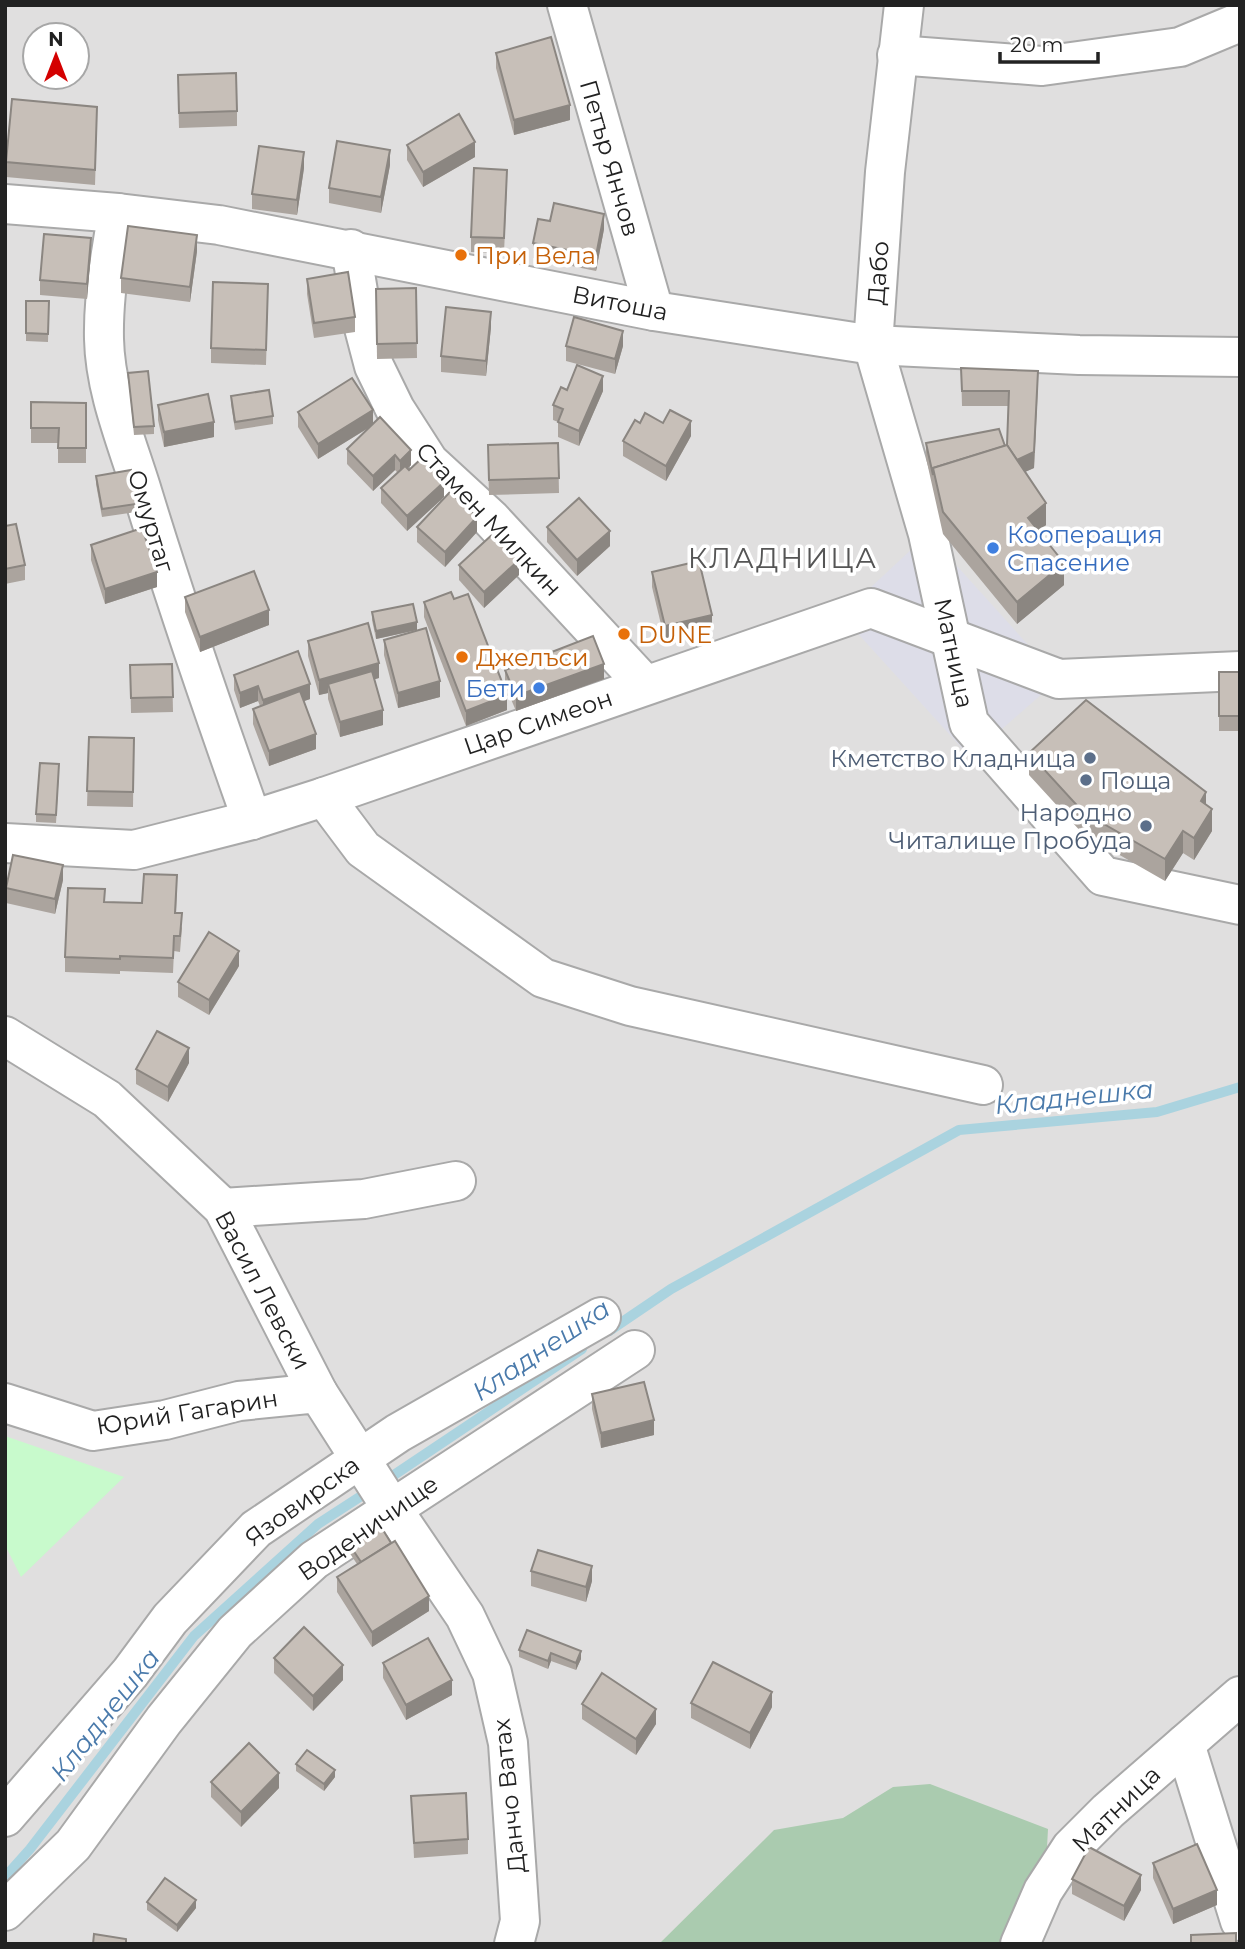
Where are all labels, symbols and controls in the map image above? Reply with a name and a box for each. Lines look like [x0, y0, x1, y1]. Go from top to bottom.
north arrow [21, 21, 91, 91]
scale bar [1000, 21, 1098, 65]
text: N [48, 28, 64, 51]
text: 20 m [1010, 32, 1064, 57]
street label: Петър Янчов [574, 76, 646, 240]
street label: Дабо [861, 240, 895, 306]
place label: При Вела [475, 241, 596, 270]
marker: При Вела [453, 247, 469, 263]
street label: Витоша [570, 280, 670, 326]
street label: Стамен Милкин [410, 436, 568, 602]
street label: Омуртаг [122, 466, 180, 576]
place label: Кооперация Спасение [1007, 520, 1163, 577]
marker: Кооперация Спасение [985, 540, 1001, 556]
district label: КЛАДНИЦА [688, 541, 878, 575]
street label: Матница [928, 595, 980, 711]
place label: DUNE [638, 620, 712, 649]
marker: DUNE [616, 626, 632, 642]
place label: Джелъси [476, 643, 589, 672]
marker: Джелъси [454, 649, 470, 665]
place label: Бети [465, 674, 525, 703]
marker: Бети [531, 680, 547, 696]
street label: Цар Симеон [460, 683, 616, 761]
place label: Кметство Кладница [830, 744, 1076, 773]
marker: Кметство Кладница [1082, 750, 1098, 766]
place label: Поща [1100, 766, 1171, 795]
marker: Поща [1078, 772, 1094, 788]
place label: Народно Читалище Пробуда [888, 798, 1132, 855]
marker: Народно Читалище Пробуда [1138, 818, 1154, 834]
water label: Кладнешка [993, 1073, 1155, 1121]
street label: Васил Левски [209, 1206, 317, 1374]
water label: Кладнешка [466, 1292, 616, 1408]
street label: Юрий Гагарин [94, 1383, 280, 1441]
street label: Язовирска [239, 1450, 365, 1552]
street label: Воденичище [292, 1469, 444, 1587]
water label: Кладнешка [43, 1642, 167, 1788]
street label: Данчо Ватах [486, 1717, 532, 1875]
street label: Матница [1066, 1760, 1166, 1858]

